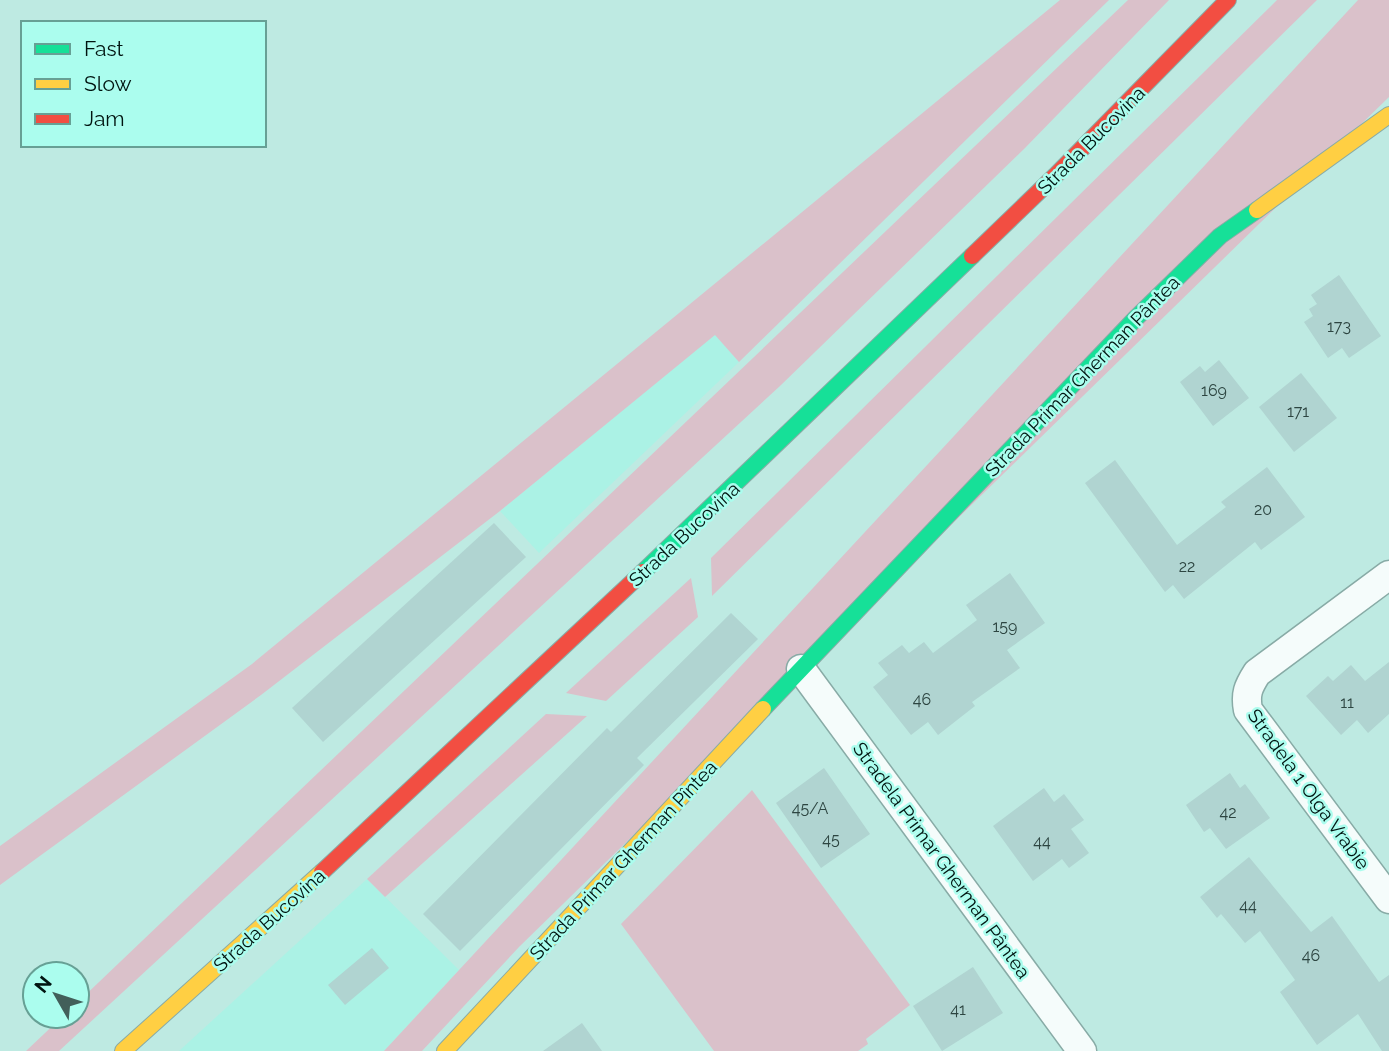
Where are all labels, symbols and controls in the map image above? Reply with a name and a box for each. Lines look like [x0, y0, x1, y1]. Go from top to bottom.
legend [21, 21, 266, 147]
text: Fast [84, 36, 124, 61]
text: Slow [84, 71, 132, 96]
street label: Strada Bucovina [1033, 82, 1149, 198]
text: Jam [84, 106, 125, 131]
street label: Strada Primar Gherman Pântea [980, 271, 1184, 481]
house number: 173 [1327, 317, 1351, 336]
house number: 169 [1201, 381, 1227, 400]
house number: 171 [1287, 402, 1309, 421]
street label: Strada Bucovina [624, 477, 744, 591]
house number: 20 [1254, 500, 1272, 519]
house number: 22 [1179, 557, 1195, 576]
house number: 159 [993, 617, 1017, 636]
house number: 46 [913, 690, 931, 709]
house number: 11 [1340, 693, 1354, 712]
street label: Stradela 1 Olga Vrabie [1243, 705, 1375, 873]
street label: Stradela Primar Gherman Pântea [849, 738, 1035, 982]
street label: Strada Primar Gherman Pîntea [525, 756, 721, 964]
house number: 45/A [792, 799, 829, 818]
house number: 42 [1219, 803, 1237, 822]
house number: 45 [822, 830, 840, 849]
house number: 44 [1033, 832, 1051, 851]
street label: Strada Bucovina [209, 864, 329, 976]
house number: 44 [1239, 896, 1257, 915]
house number: 46 [1302, 946, 1320, 965]
north arrow [21, 960, 91, 1030]
text: N [30, 972, 56, 997]
house number: 41 [950, 1000, 966, 1019]

